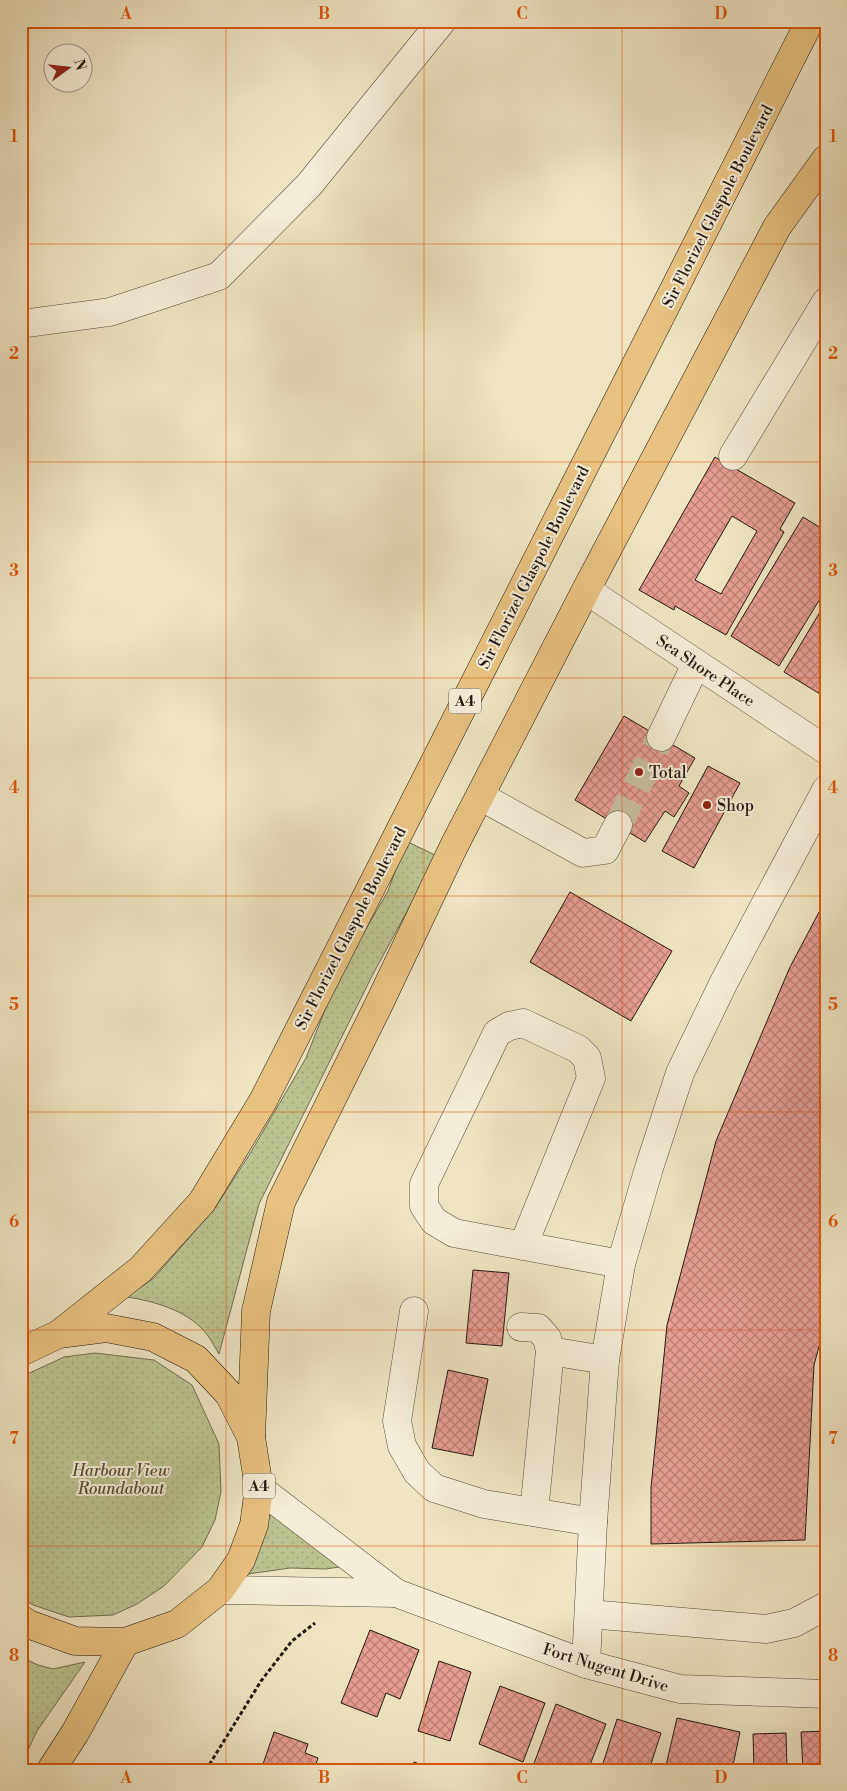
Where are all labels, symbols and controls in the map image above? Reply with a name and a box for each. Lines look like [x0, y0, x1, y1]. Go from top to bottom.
text: A [119, 4, 132, 24]
text: B [318, 4, 330, 24]
text: C [516, 4, 528, 24]
text: D [715, 4, 728, 24]
north arrow [42, 42, 92, 92]
text: N [69, 57, 90, 73]
street label: Sir Florizel Glaspole Boulevard [658, 102, 778, 311]
text: 1 [10, 127, 18, 147]
text: 1 [829, 127, 837, 147]
text: 2 [9, 344, 19, 364]
text: 2 [828, 344, 838, 364]
street label: Sir Florizel Glaspole Boulevard [474, 463, 594, 672]
text: 3 [9, 561, 19, 581]
text: 3 [828, 561, 838, 581]
street label: Sea Shore Place [652, 631, 758, 711]
road number: A4 [449, 688, 481, 714]
place label: Total [649, 763, 687, 783]
marker: Total [633, 766, 645, 778]
text: 4 [9, 778, 20, 798]
text: 4 [828, 778, 839, 798]
place label: Shop [717, 796, 754, 816]
marker: Shop [701, 799, 713, 811]
street label: Sir Florizel Glaspole Boulevard [291, 824, 411, 1033]
text: 5 [9, 995, 19, 1015]
text: 5 [828, 995, 838, 1015]
text: 6 [9, 1212, 19, 1232]
text: 6 [828, 1212, 838, 1232]
text: 7 [9, 1429, 19, 1449]
text: 7 [828, 1429, 838, 1449]
park label: Harbour View Roundabout [71, 1461, 170, 1499]
road number: A4 [243, 1474, 275, 1498]
street label: Fort Nugent Drive [540, 1639, 671, 1697]
text: 8 [9, 1646, 19, 1666]
text: 8 [828, 1646, 838, 1666]
text: A [119, 1768, 132, 1788]
text: B [318, 1768, 330, 1788]
text: C [516, 1768, 528, 1788]
text: D [715, 1768, 728, 1788]

